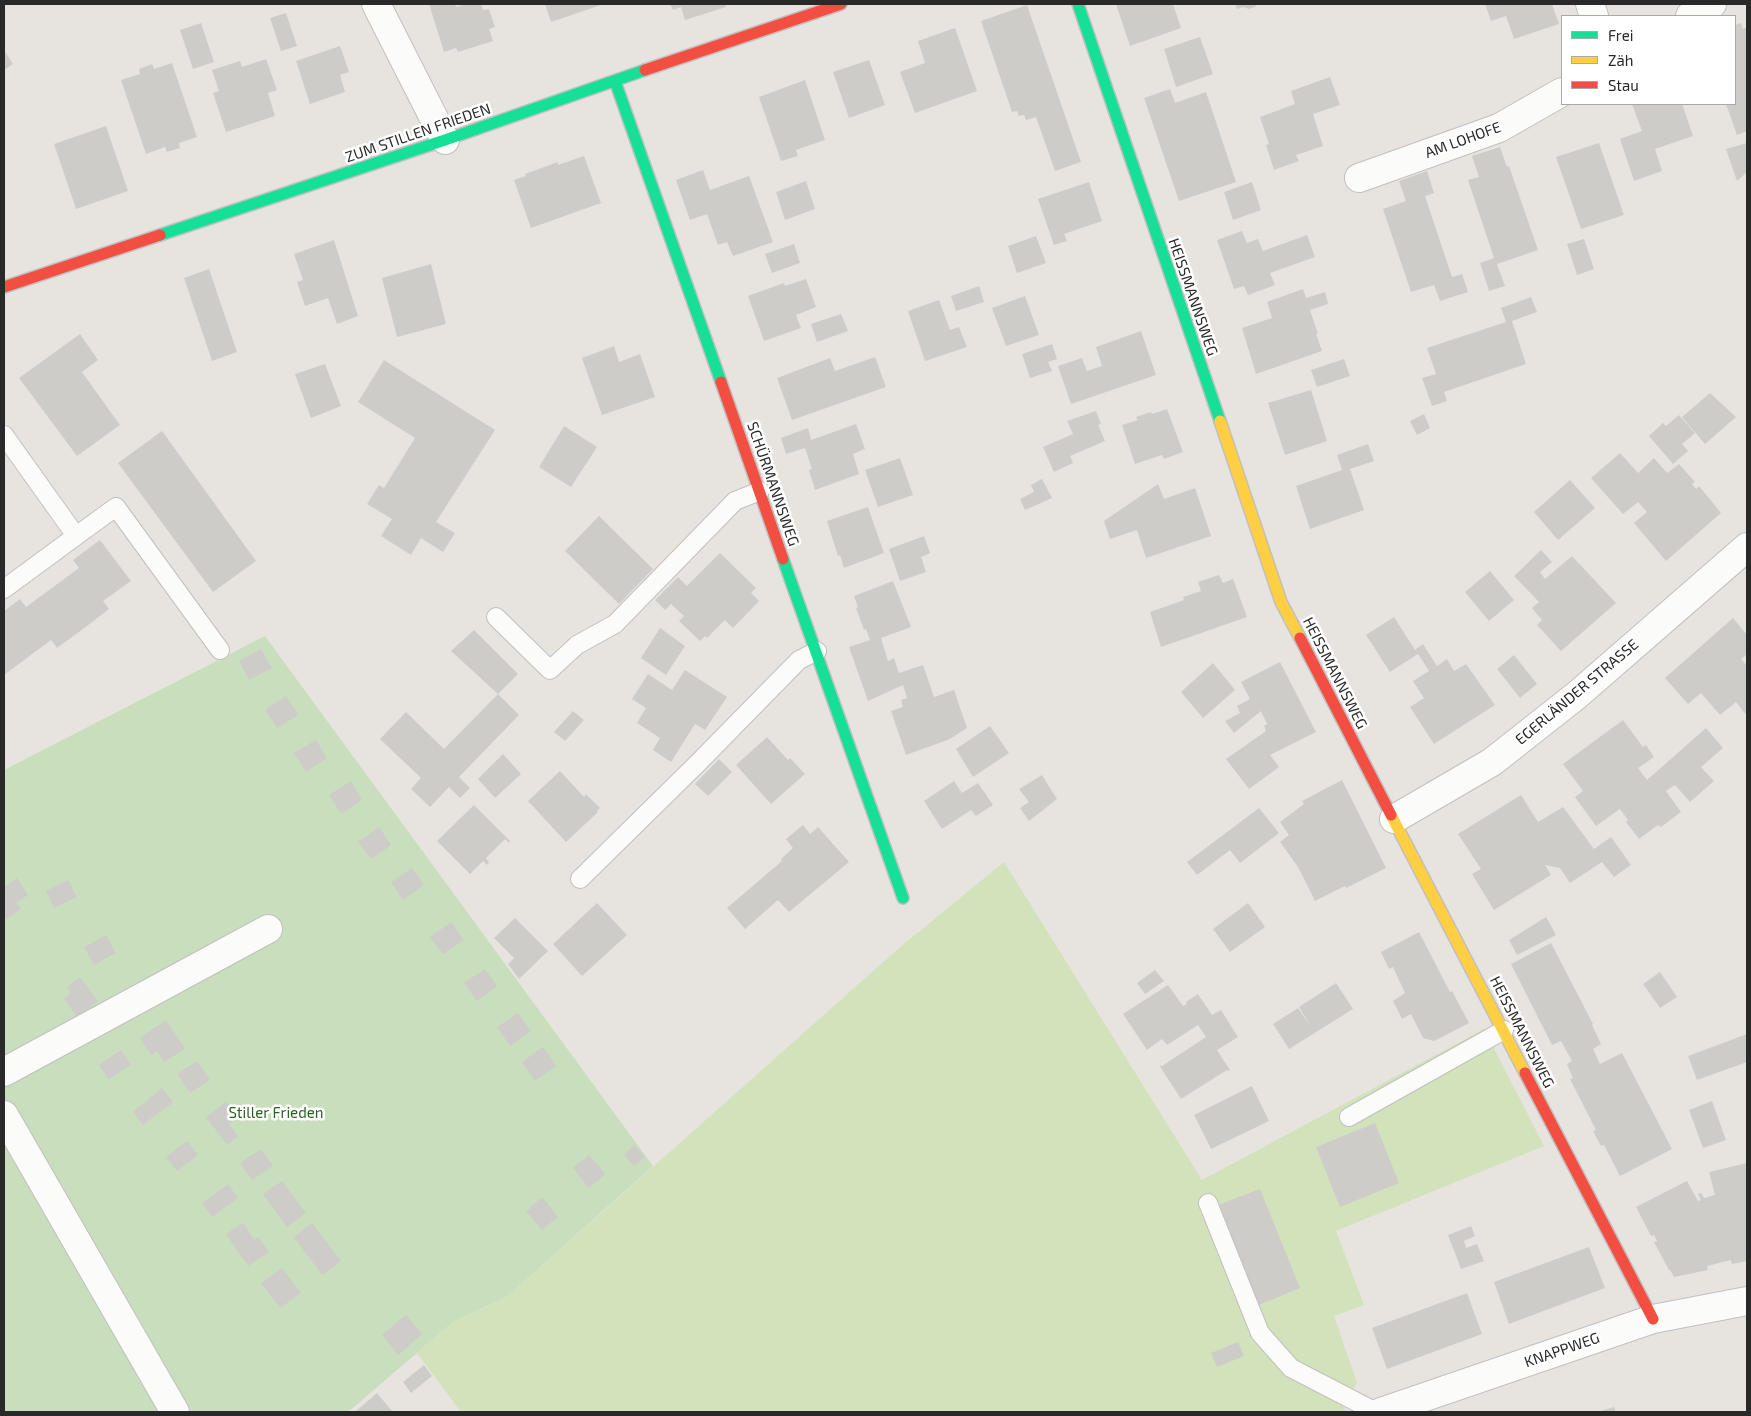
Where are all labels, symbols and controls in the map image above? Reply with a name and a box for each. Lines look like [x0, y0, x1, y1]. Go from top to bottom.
legend [1561, 15, 1736, 105]
text: Frei [1608, 26, 1633, 44]
text: Zäh [1608, 51, 1633, 69]
text: Stau [1608, 76, 1639, 94]
street label: ZUM STILLEN FRIEDEN [343, 100, 493, 166]
street label: AM LOHOFE [1422, 118, 1504, 162]
street label: HEISSMANNSWEG [1164, 236, 1222, 358]
street label: SCHÜRMANNSWEG [743, 419, 803, 549]
street label: HEISSMANNSWEG [1299, 614, 1371, 732]
street label: EGERLÄNDER STRASSE [1512, 635, 1642, 749]
street label: HEISSMANNSWEG [1486, 973, 1558, 1091]
park label: Stiller Frieden [228, 1104, 324, 1122]
street label: KNAPPWEG [1522, 1329, 1602, 1371]

